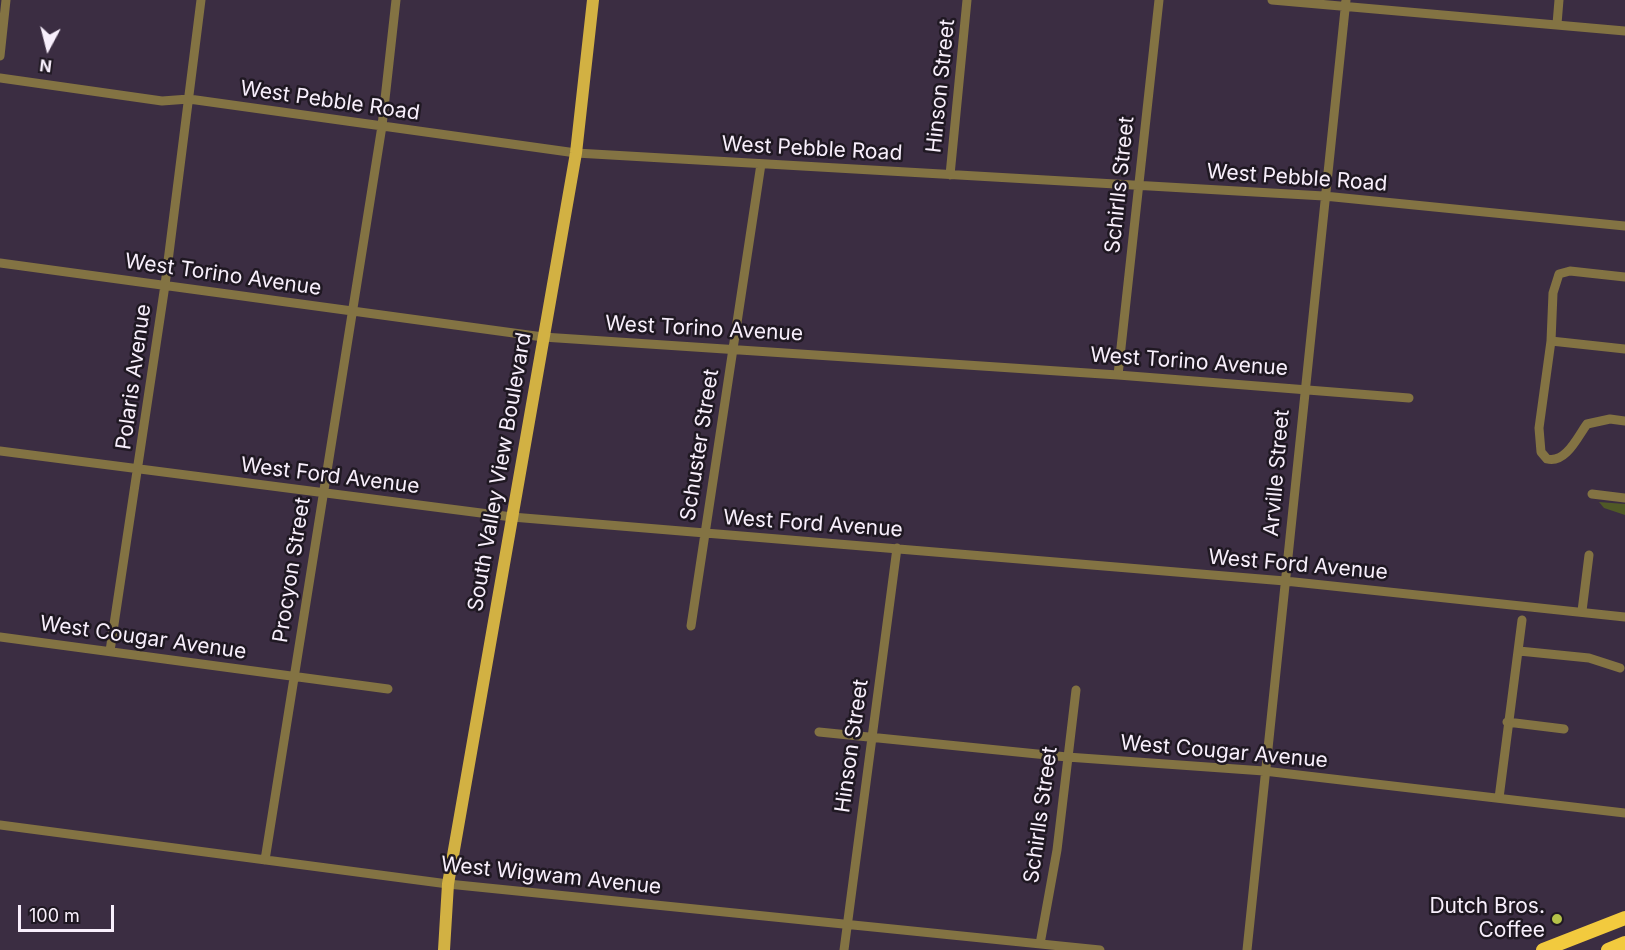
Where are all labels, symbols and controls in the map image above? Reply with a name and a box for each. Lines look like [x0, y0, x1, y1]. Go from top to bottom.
north arrow [18, 18, 78, 78]
street label: Hinson Street [921, 18, 961, 154]
text: N [39, 55, 53, 77]
street label: West Pebble Road [239, 76, 421, 126]
street label: Schirlls Street [1100, 115, 1140, 255]
street label: West Pebble Road [721, 132, 903, 166]
street label: West Pebble Road [1206, 159, 1388, 197]
street label: West Torino Avenue [123, 249, 323, 301]
street label: Polaris Avenue [111, 303, 157, 451]
street label: West Torino Avenue [604, 311, 804, 347]
street label: South Valley View Boulevard [463, 331, 537, 613]
street label: West Torino Avenue [1089, 343, 1289, 381]
street label: Schuster Street [676, 367, 724, 523]
street label: Arville Street [1259, 409, 1295, 537]
street label: West Ford Avenue [239, 453, 421, 499]
street label: Procyon Street [268, 496, 316, 644]
street label: West Ford Avenue [722, 505, 904, 543]
street label: West Ford Avenue [1207, 545, 1389, 585]
street label: West Cougar Avenue [38, 611, 248, 665]
street label: Hinson Street [830, 678, 874, 814]
street label: West Cougar Avenue [1119, 730, 1329, 774]
street label: Schirlls Street [1019, 745, 1063, 885]
street label: West Wigwam Avenue [440, 852, 662, 900]
scale bar [21, 893, 117, 931]
place label: Dutch Bros. Coffee [1429, 894, 1545, 944]
text: 100 m [29, 905, 80, 926]
marker: Dutch Bros. Coffee [1550, 912, 1564, 926]

